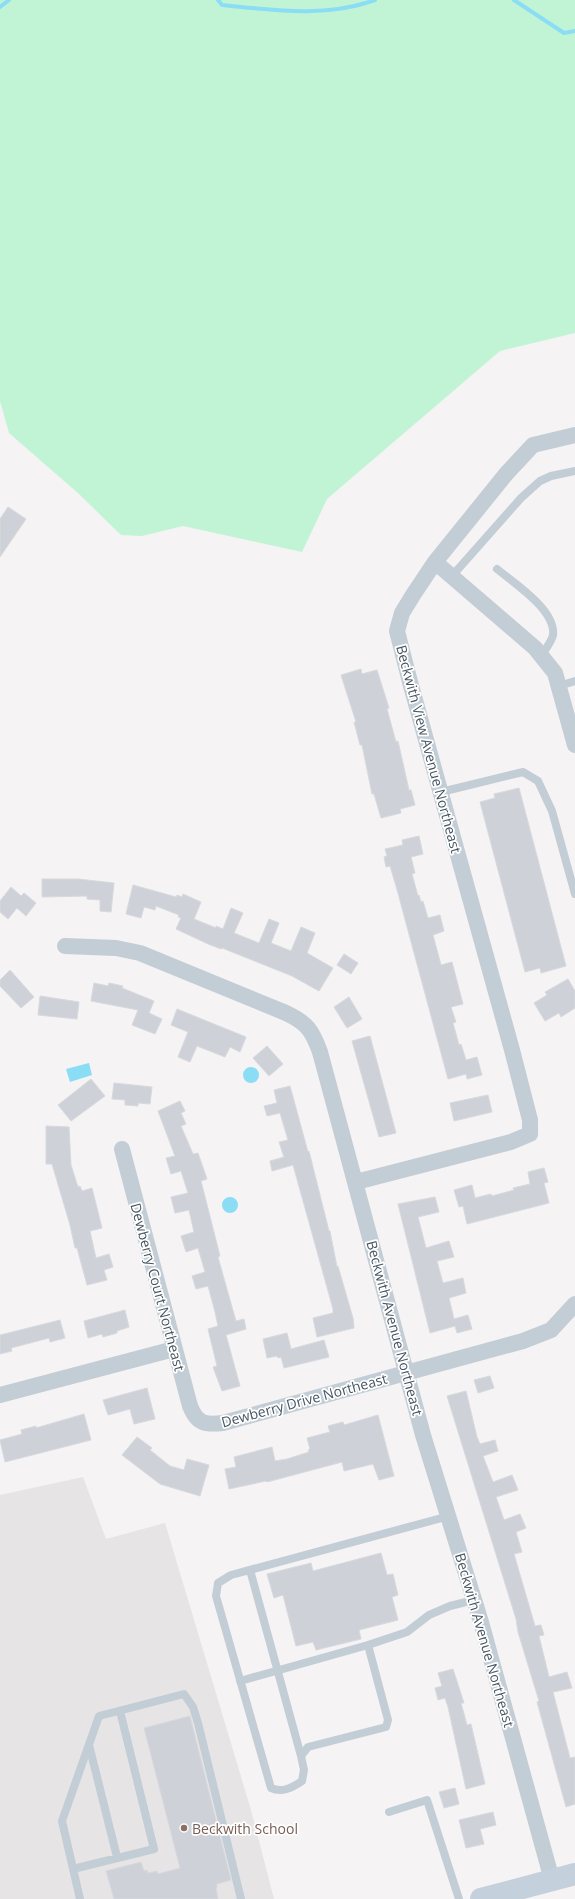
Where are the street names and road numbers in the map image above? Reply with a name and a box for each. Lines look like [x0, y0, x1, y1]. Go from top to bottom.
street label: Beckwith View Avenue Northeast [392, 643, 466, 855]
street label: Dewberry Court Northeast [126, 1201, 190, 1373]
street label: Beckwith Avenue Northeast [362, 1238, 428, 1418]
street label: Dewberry Drive Northeast [219, 1369, 389, 1431]
street label: Beckwith Avenue Northeast [451, 1551, 519, 1729]

